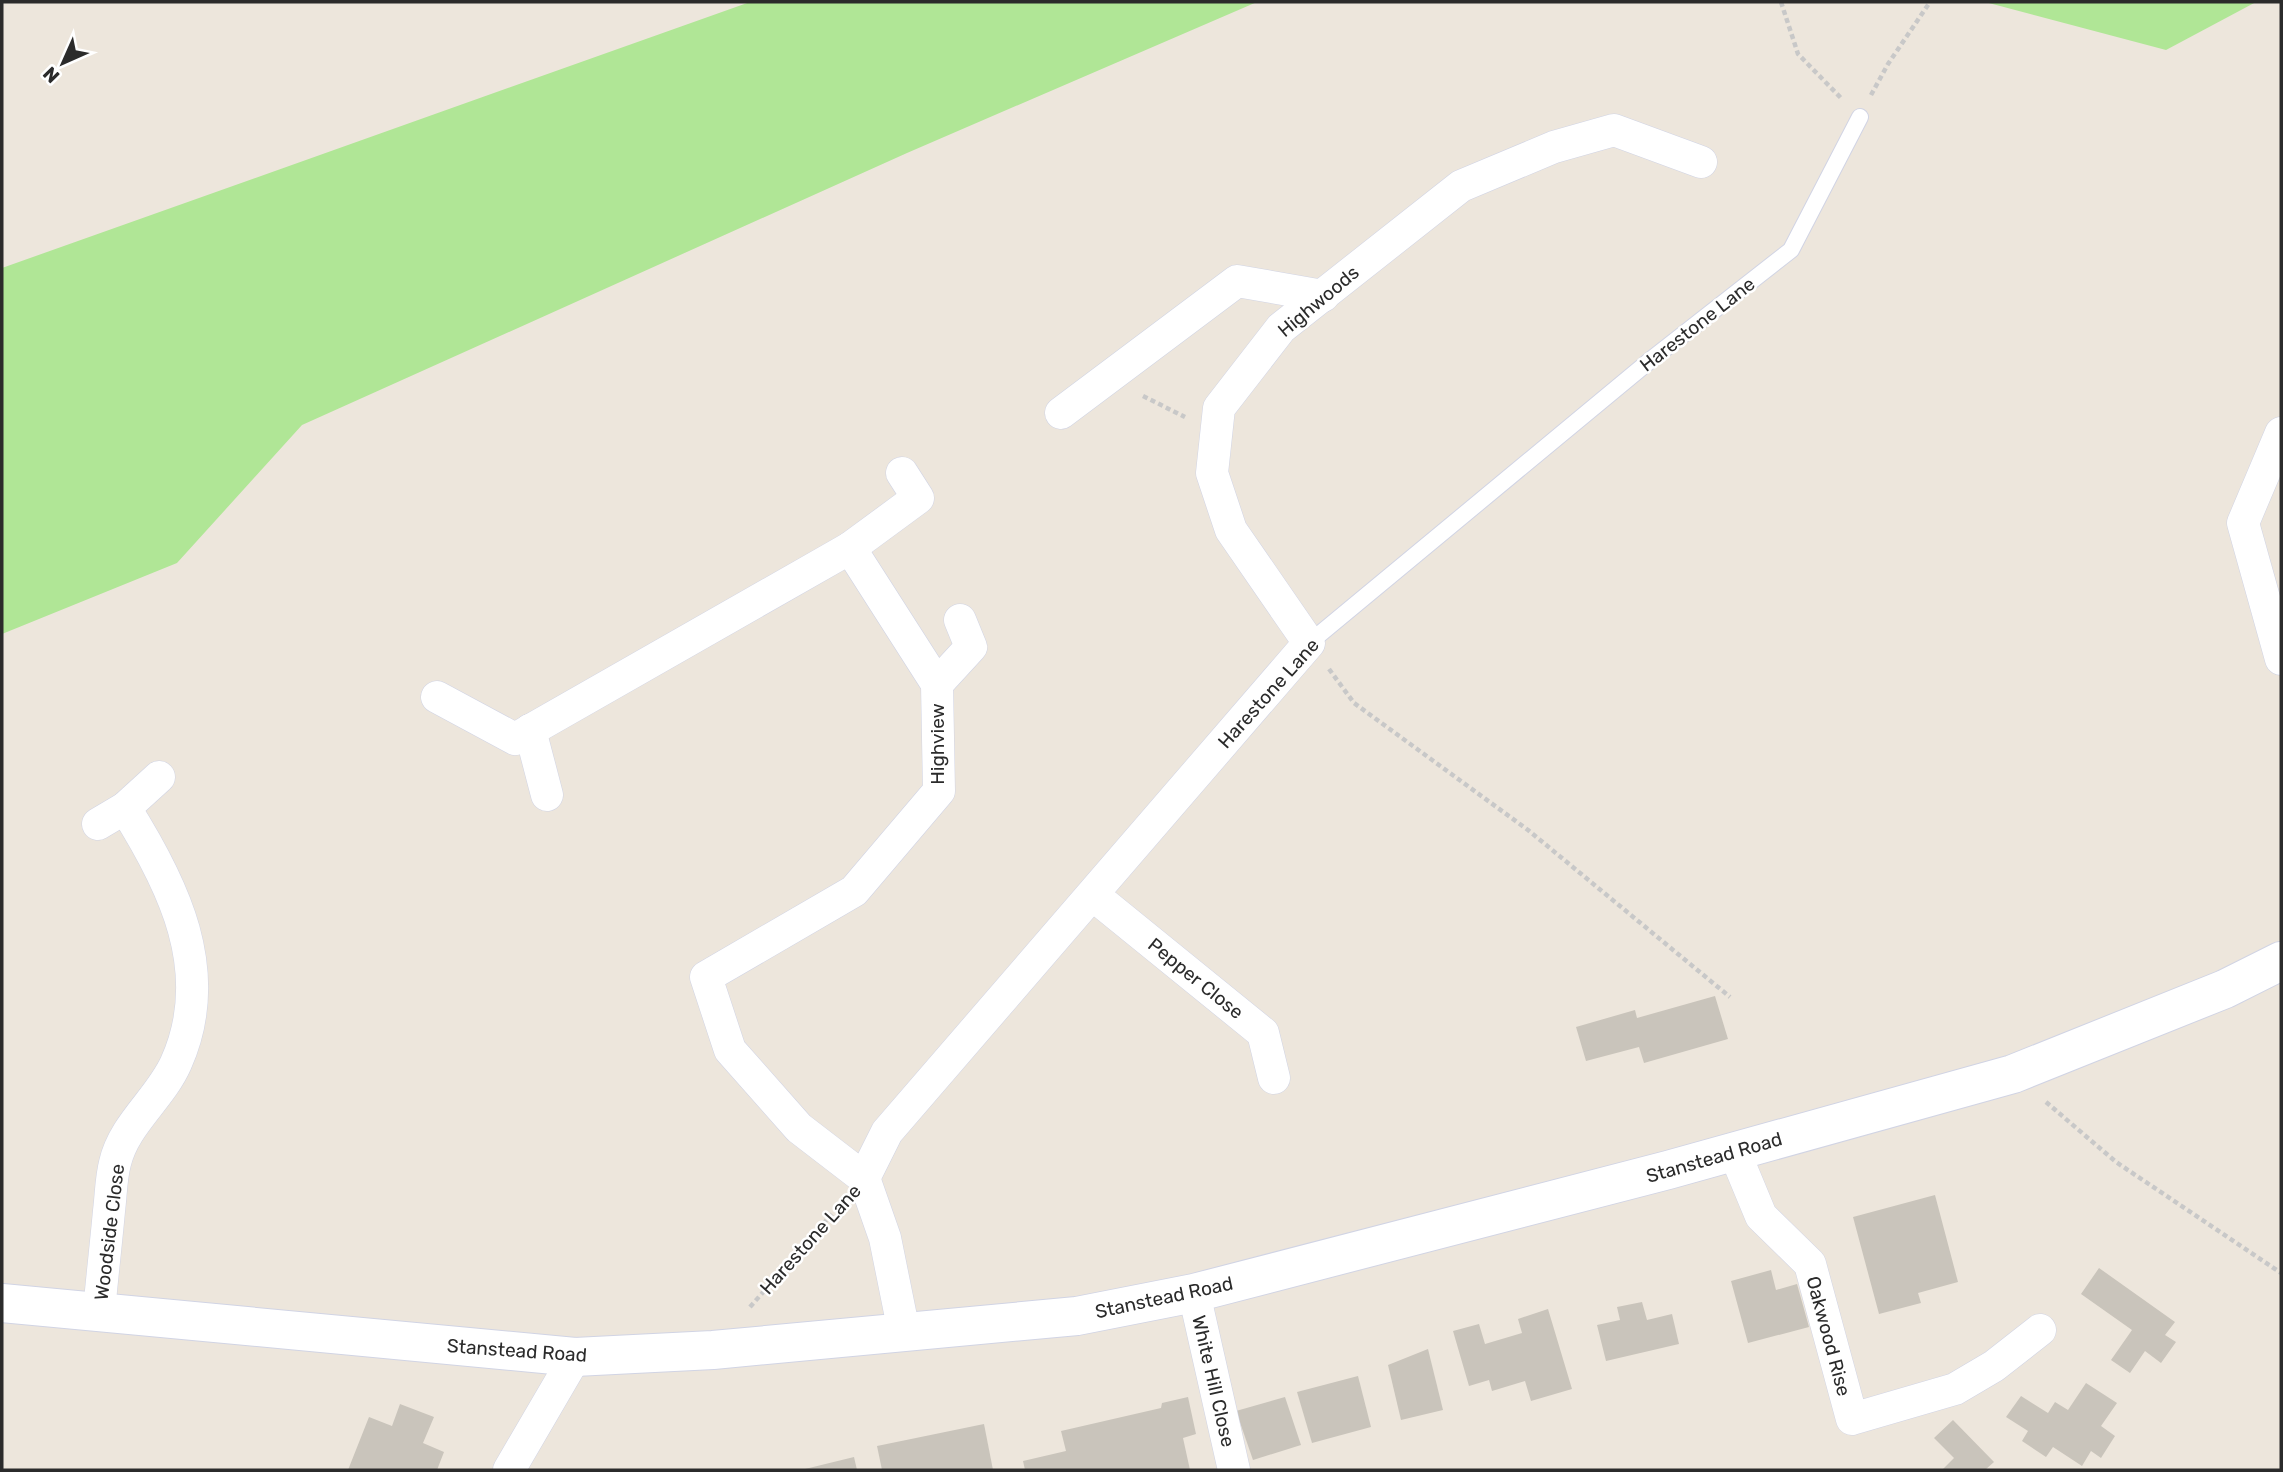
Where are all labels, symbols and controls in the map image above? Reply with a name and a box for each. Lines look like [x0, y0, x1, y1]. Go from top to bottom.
north arrow [28, 28, 98, 98]
text: N [38, 62, 64, 88]
street label: Highwoods [1273, 261, 1364, 342]
street label: Harestone Lane [1635, 272, 1760, 377]
street label: Harestone Lane [1213, 634, 1324, 753]
street label: Highview [926, 703, 949, 785]
street label: Pepper Close [1143, 933, 1248, 1024]
street label: Stanstead Road [1643, 1127, 1785, 1188]
street label: Woodside Close [90, 1162, 129, 1302]
street label: Harestone Lane [755, 1180, 866, 1299]
street label: Stanstead Road [1093, 1272, 1235, 1323]
street label: Oakwood Rise [1801, 1274, 1856, 1399]
street label: White Hill Close [1187, 1313, 1240, 1449]
street label: Stanstead Road [446, 1334, 588, 1367]

